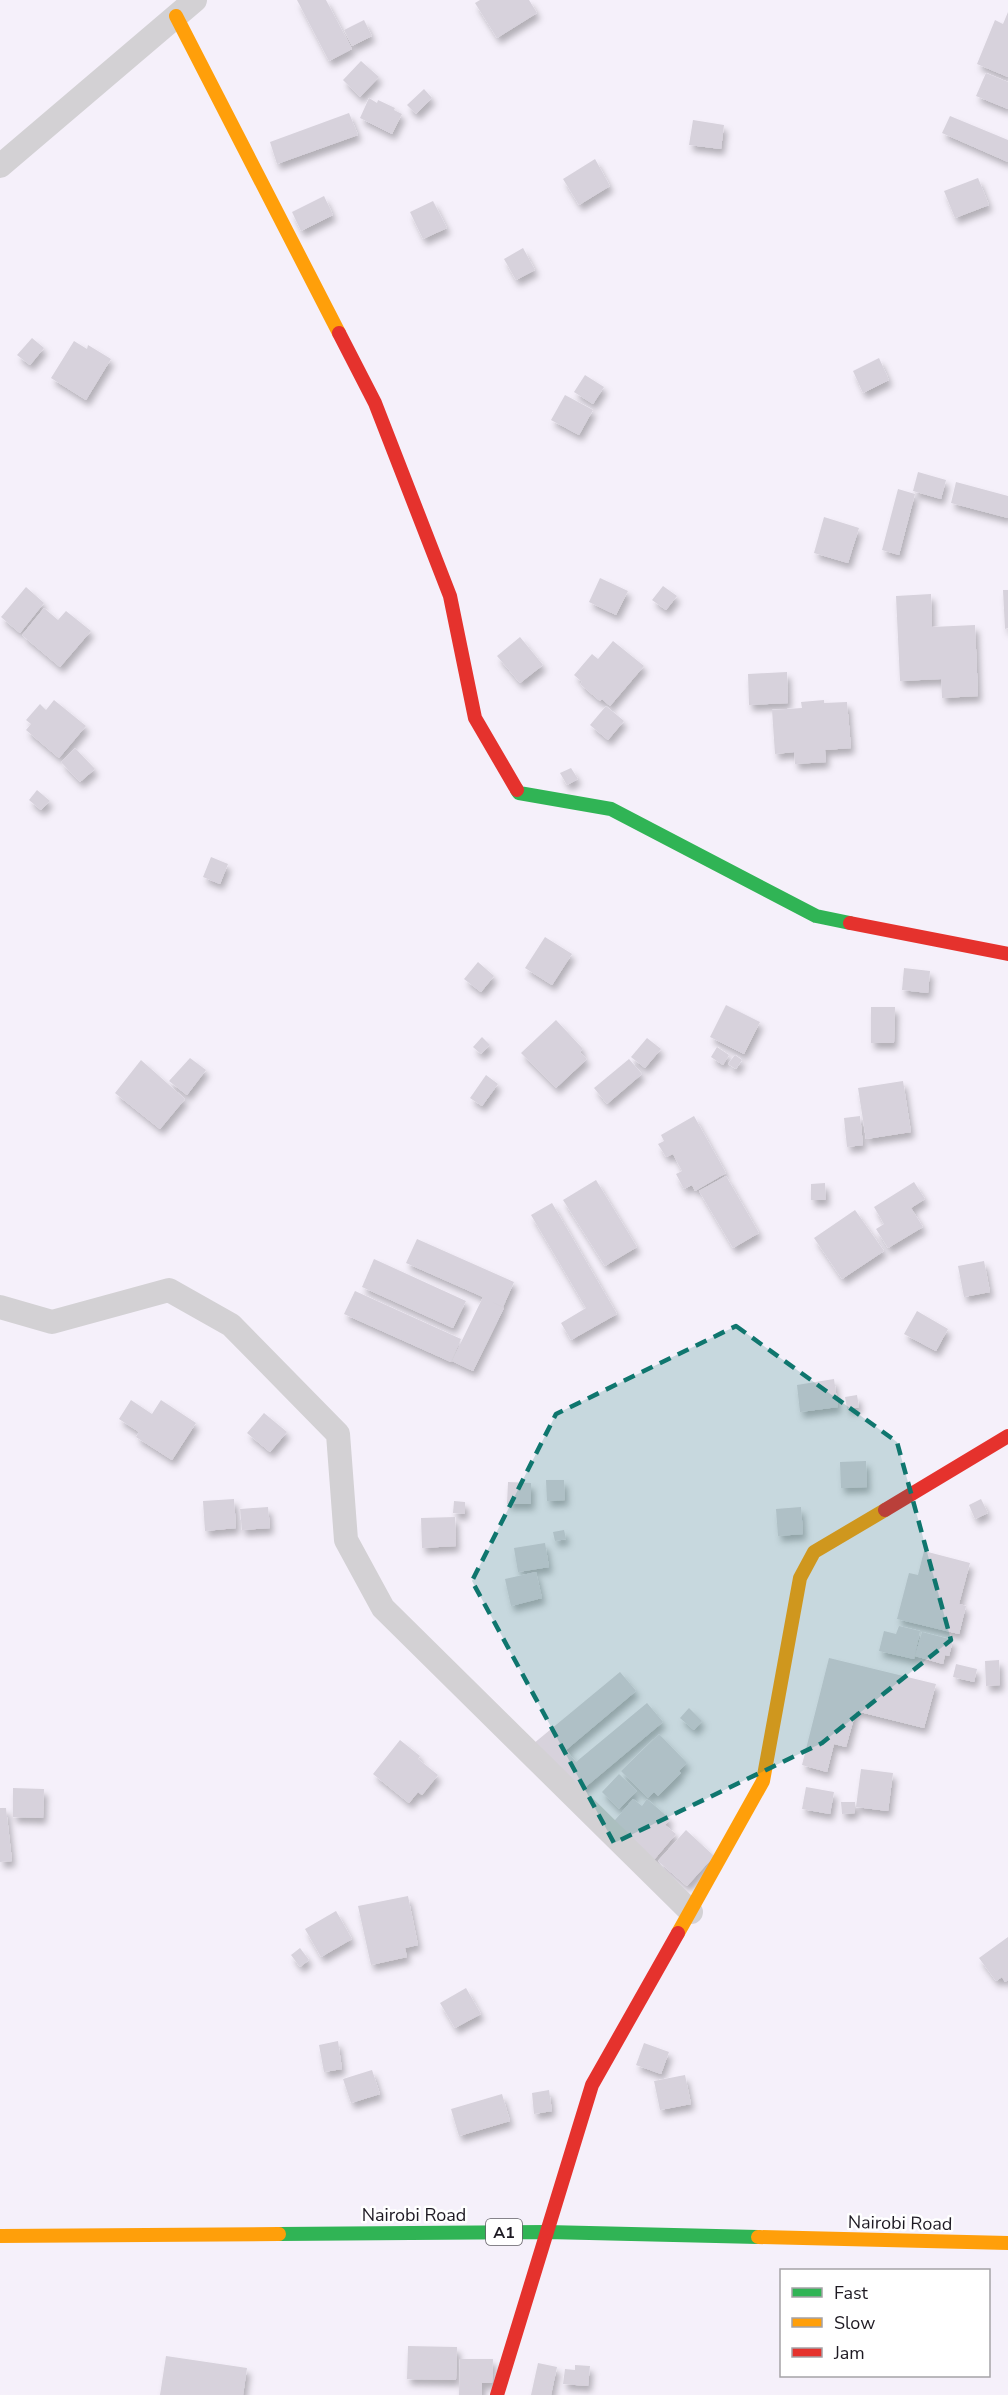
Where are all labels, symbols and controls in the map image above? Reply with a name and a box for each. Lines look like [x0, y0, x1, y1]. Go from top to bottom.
street label: Nairobi Road [362, 2203, 466, 2227]
street label: Nairobi Road [848, 2210, 952, 2236]
road number: A1 [486, 2219, 522, 2245]
legend [780, 2269, 990, 2377]
text: Fast [834, 2281, 869, 2305]
text: Slow [834, 2311, 875, 2335]
text: Jam [833, 2341, 865, 2365]

